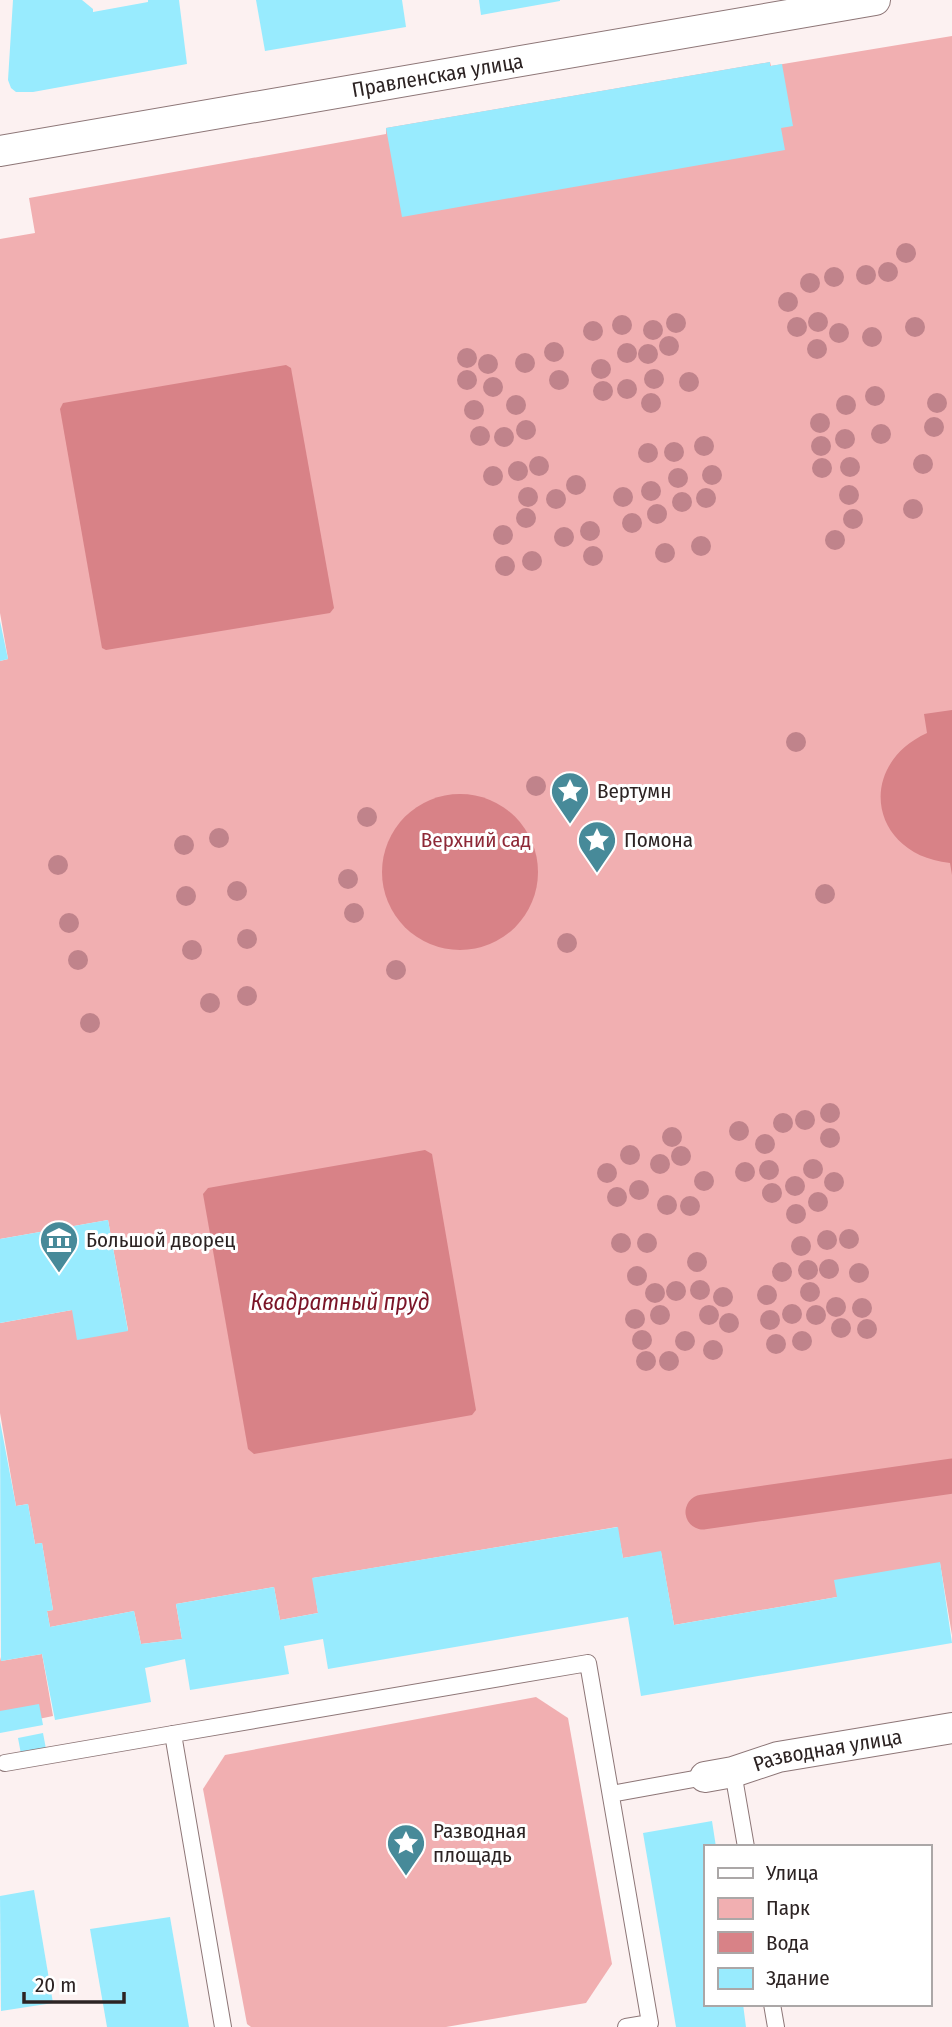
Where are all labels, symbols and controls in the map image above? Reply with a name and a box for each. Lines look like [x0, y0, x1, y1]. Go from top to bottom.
street label: Правленская улица [350, 48, 525, 103]
place icon: Вертумн [549, 770, 591, 825]
place label: Вертумн [597, 778, 671, 804]
place icon: Помона [576, 819, 618, 874]
park label: Верхний сад [421, 827, 531, 853]
place label: Помона [624, 827, 693, 853]
museum icon: Большой дворец [38, 1219, 80, 1274]
place label: Большой дворец [86, 1227, 235, 1253]
water label: Квадратный пруд [250, 1288, 430, 1316]
street label: Разводная улица [750, 1724, 904, 1777]
place label: Разводная площадь [433, 1818, 526, 1868]
place icon: Разводная площадь [385, 1822, 427, 1877]
legend [704, 1845, 931, 2006]
text: Улица [765, 1860, 819, 1886]
text: Парк [766, 1895, 810, 1921]
text: Вода [766, 1930, 809, 1956]
scale bar [24, 1960, 124, 2004]
text: Здание [766, 1965, 830, 1991]
text: 20 m [35, 1972, 76, 1998]

